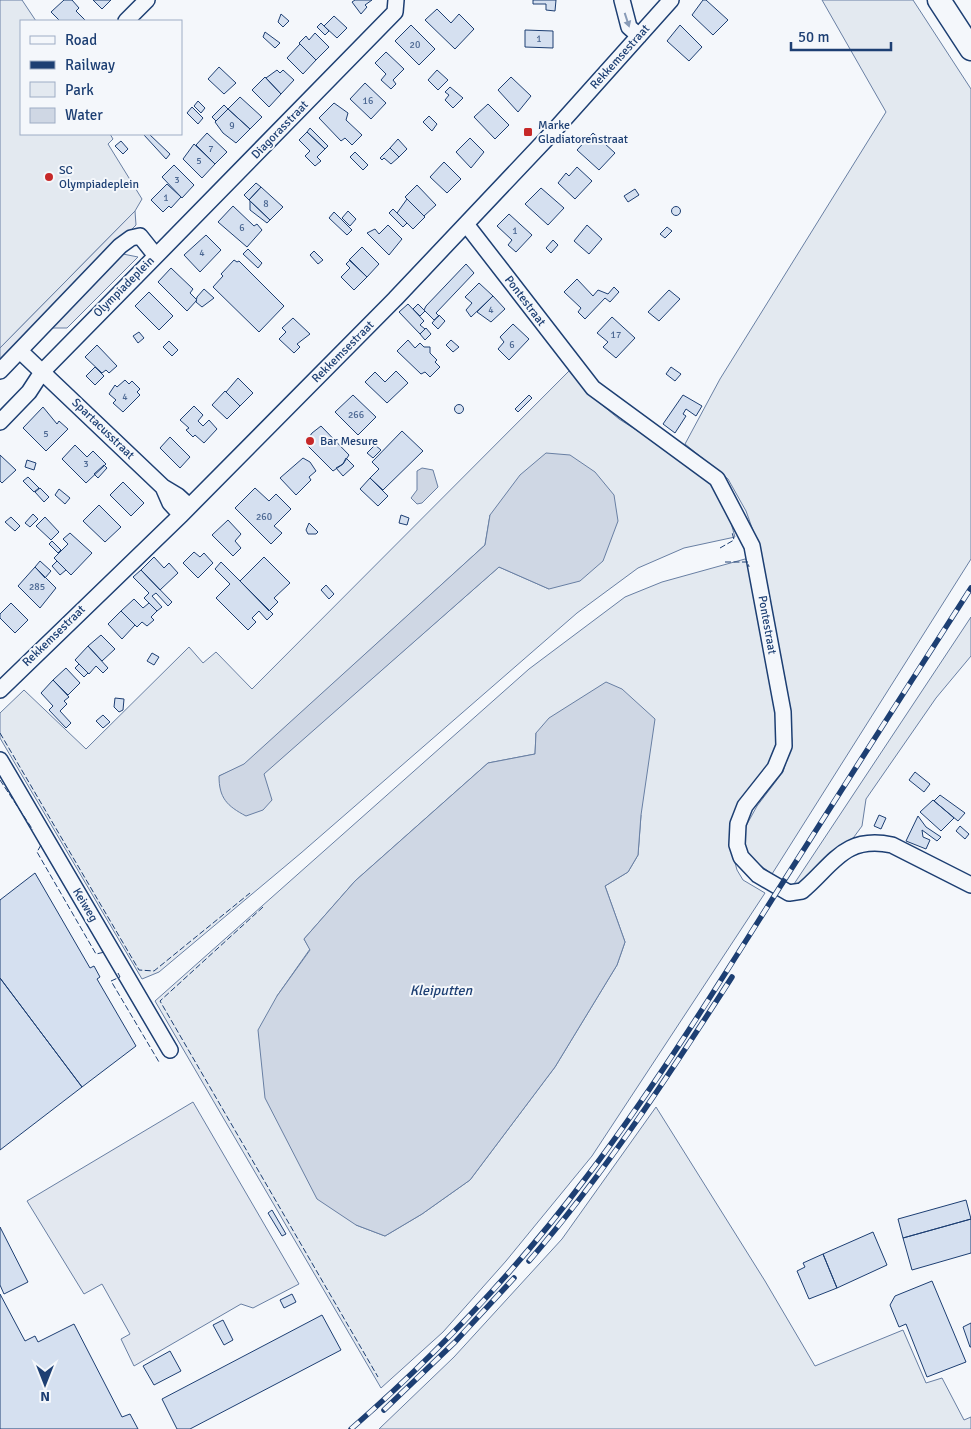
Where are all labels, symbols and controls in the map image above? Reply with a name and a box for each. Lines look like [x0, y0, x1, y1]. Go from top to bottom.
one-way arrow [624, 13, 632, 28]
legend [20, 20, 182, 135]
scale bar [791, 20, 891, 52]
street label: Rekkemsestraat [587, 22, 653, 92]
text: 50 m [798, 28, 829, 46]
text: Road [65, 31, 97, 49]
house number: 1 [536, 33, 542, 45]
house number: 20 [410, 39, 420, 51]
text: Railway [65, 56, 115, 74]
text: Park [65, 81, 94, 99]
house number: 16 [363, 95, 373, 107]
street label: Diagorasstraat [248, 98, 312, 162]
text: Water [65, 106, 103, 124]
place label: Marke Gladiatorenstraat [538, 118, 628, 147]
house number: 9 [229, 120, 235, 132]
marker: Marke Gladiatorenstraat [522, 126, 534, 138]
house number: 7 [208, 143, 214, 155]
house number: 5 [196, 155, 202, 167]
place label: SC Olympiadeplein [59, 163, 139, 192]
marker: SC Olympiadeplein [43, 171, 55, 183]
house number: 3 [174, 174, 180, 186]
house number: 1 [163, 192, 169, 204]
house number: 8 [263, 198, 269, 210]
house number: 6 [239, 222, 245, 234]
house number: 1 [512, 225, 518, 237]
house number: 4 [199, 247, 205, 259]
street label: Olympiadeplein [90, 253, 158, 321]
street label: Pontestraat [501, 273, 549, 329]
house number: 4 [488, 304, 494, 316]
street label: Rekkemsestraat [309, 318, 377, 386]
house number: 17 [611, 329, 621, 341]
house number: 6 [509, 339, 515, 351]
house number: 4 [122, 391, 128, 403]
street label: Spartacusstraat [68, 395, 138, 463]
house number: 266 [348, 409, 364, 421]
house number: 5 [43, 428, 49, 440]
place label: Bar Mesure [320, 434, 378, 449]
marker: Bar Mesure [304, 435, 316, 447]
house number: 3 [83, 458, 89, 470]
house number: 260 [256, 511, 272, 523]
house number: 285 [29, 581, 45, 593]
street label: Pontestraat [754, 594, 780, 656]
street label: Rekkemsestraat [19, 602, 89, 670]
street label: Keiweg [69, 885, 101, 925]
water label: Kleiputten [410, 982, 473, 999]
north arrow [20, 1359, 70, 1409]
text: N [40, 1388, 50, 1405]

